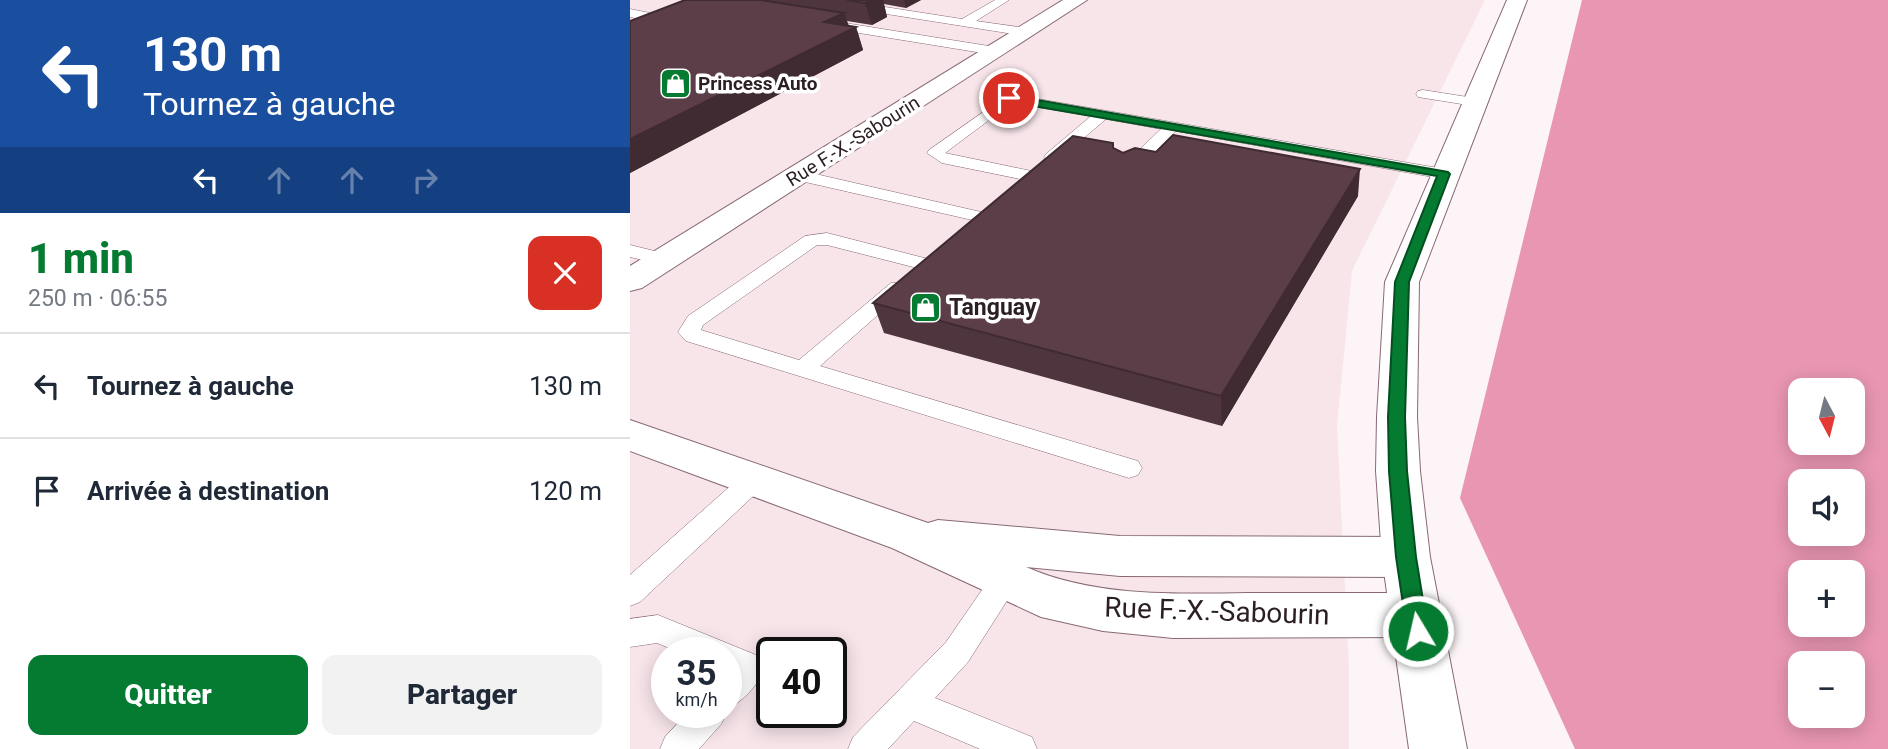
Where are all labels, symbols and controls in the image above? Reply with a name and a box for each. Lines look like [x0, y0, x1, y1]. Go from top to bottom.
text: 130 m [143, 26, 282, 83]
icon: left [28, 28, 119, 119]
shop icon: Princess Auto [658, 66, 692, 100]
pin [979, 68, 1039, 128]
place label: Princess Auto [698, 72, 818, 95]
icon: arrive [990, 79, 1028, 117]
text: Tournez à gauche [143, 85, 395, 123]
street label: Rue F.-X.-Sabourin [782, 91, 924, 191]
icon: left [187, 161, 225, 199]
icon: ahead [260, 161, 298, 199]
icon: ahead [333, 161, 371, 199]
icon: right [406, 161, 444, 199]
text: 1 min [28, 234, 134, 283]
button: close [528, 236, 602, 310]
text: 250 m · 06:55 [28, 285, 167, 312]
shop icon: Tanguay [909, 290, 943, 324]
place label: Tanguay [949, 294, 1037, 321]
icon: left [28, 367, 66, 405]
text: Tournez à gauche [87, 371, 294, 401]
text: 130 m [529, 371, 602, 401]
north arrow [1788, 378, 1866, 455]
map controls [1788, 378, 1865, 728]
button: sound [1788, 469, 1865, 546]
icon: arrive [28, 472, 66, 510]
text: Arrivée à destination [87, 476, 329, 506]
text: 120 m [529, 476, 602, 506]
button: + [1788, 560, 1865, 637]
street label: Rue F.-X.-Sabourin [1104, 591, 1330, 631]
position arrow [1381, 594, 1455, 668]
speed limit sign: 40 [756, 637, 847, 728]
button: − [1788, 651, 1865, 728]
text: 35 [676, 653, 717, 694]
button: Quitter [28, 655, 308, 735]
button: Partager [322, 655, 602, 735]
text: km/h [675, 689, 718, 710]

